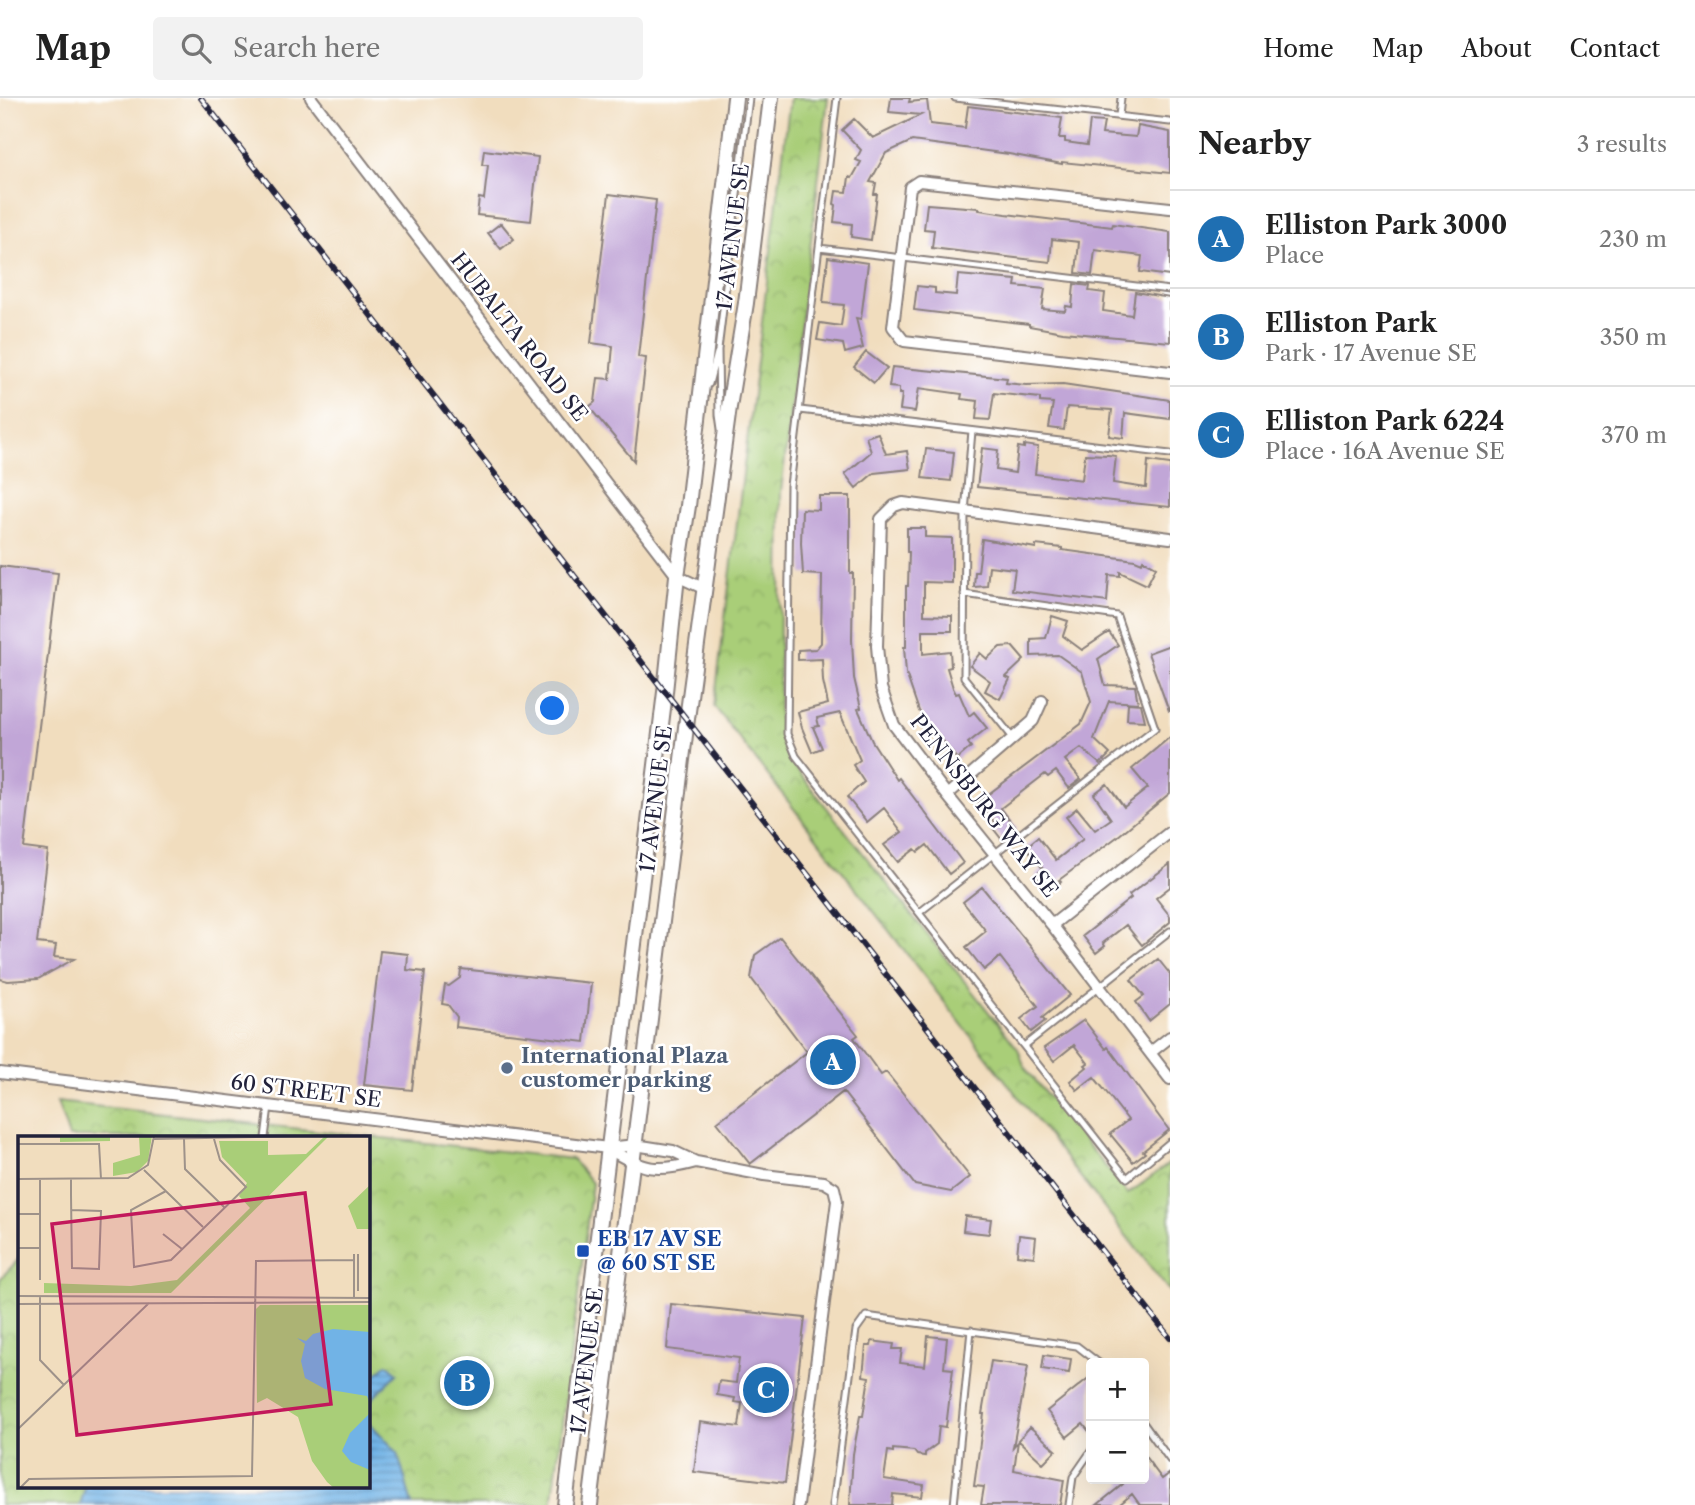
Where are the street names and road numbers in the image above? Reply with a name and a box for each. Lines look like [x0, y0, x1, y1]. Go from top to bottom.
street label: 17 AVENUE SE [711, 162, 754, 312]
street label: HUBALTA ROAD SE [446, 247, 593, 426]
street label: PENNSBURG WAY SE [905, 709, 1064, 902]
street label: 17 AVENUE SE [634, 724, 677, 874]
street label: 60 STREET SE [229, 1069, 383, 1112]
street label: 17 AVENUE SE [565, 1286, 608, 1436]

